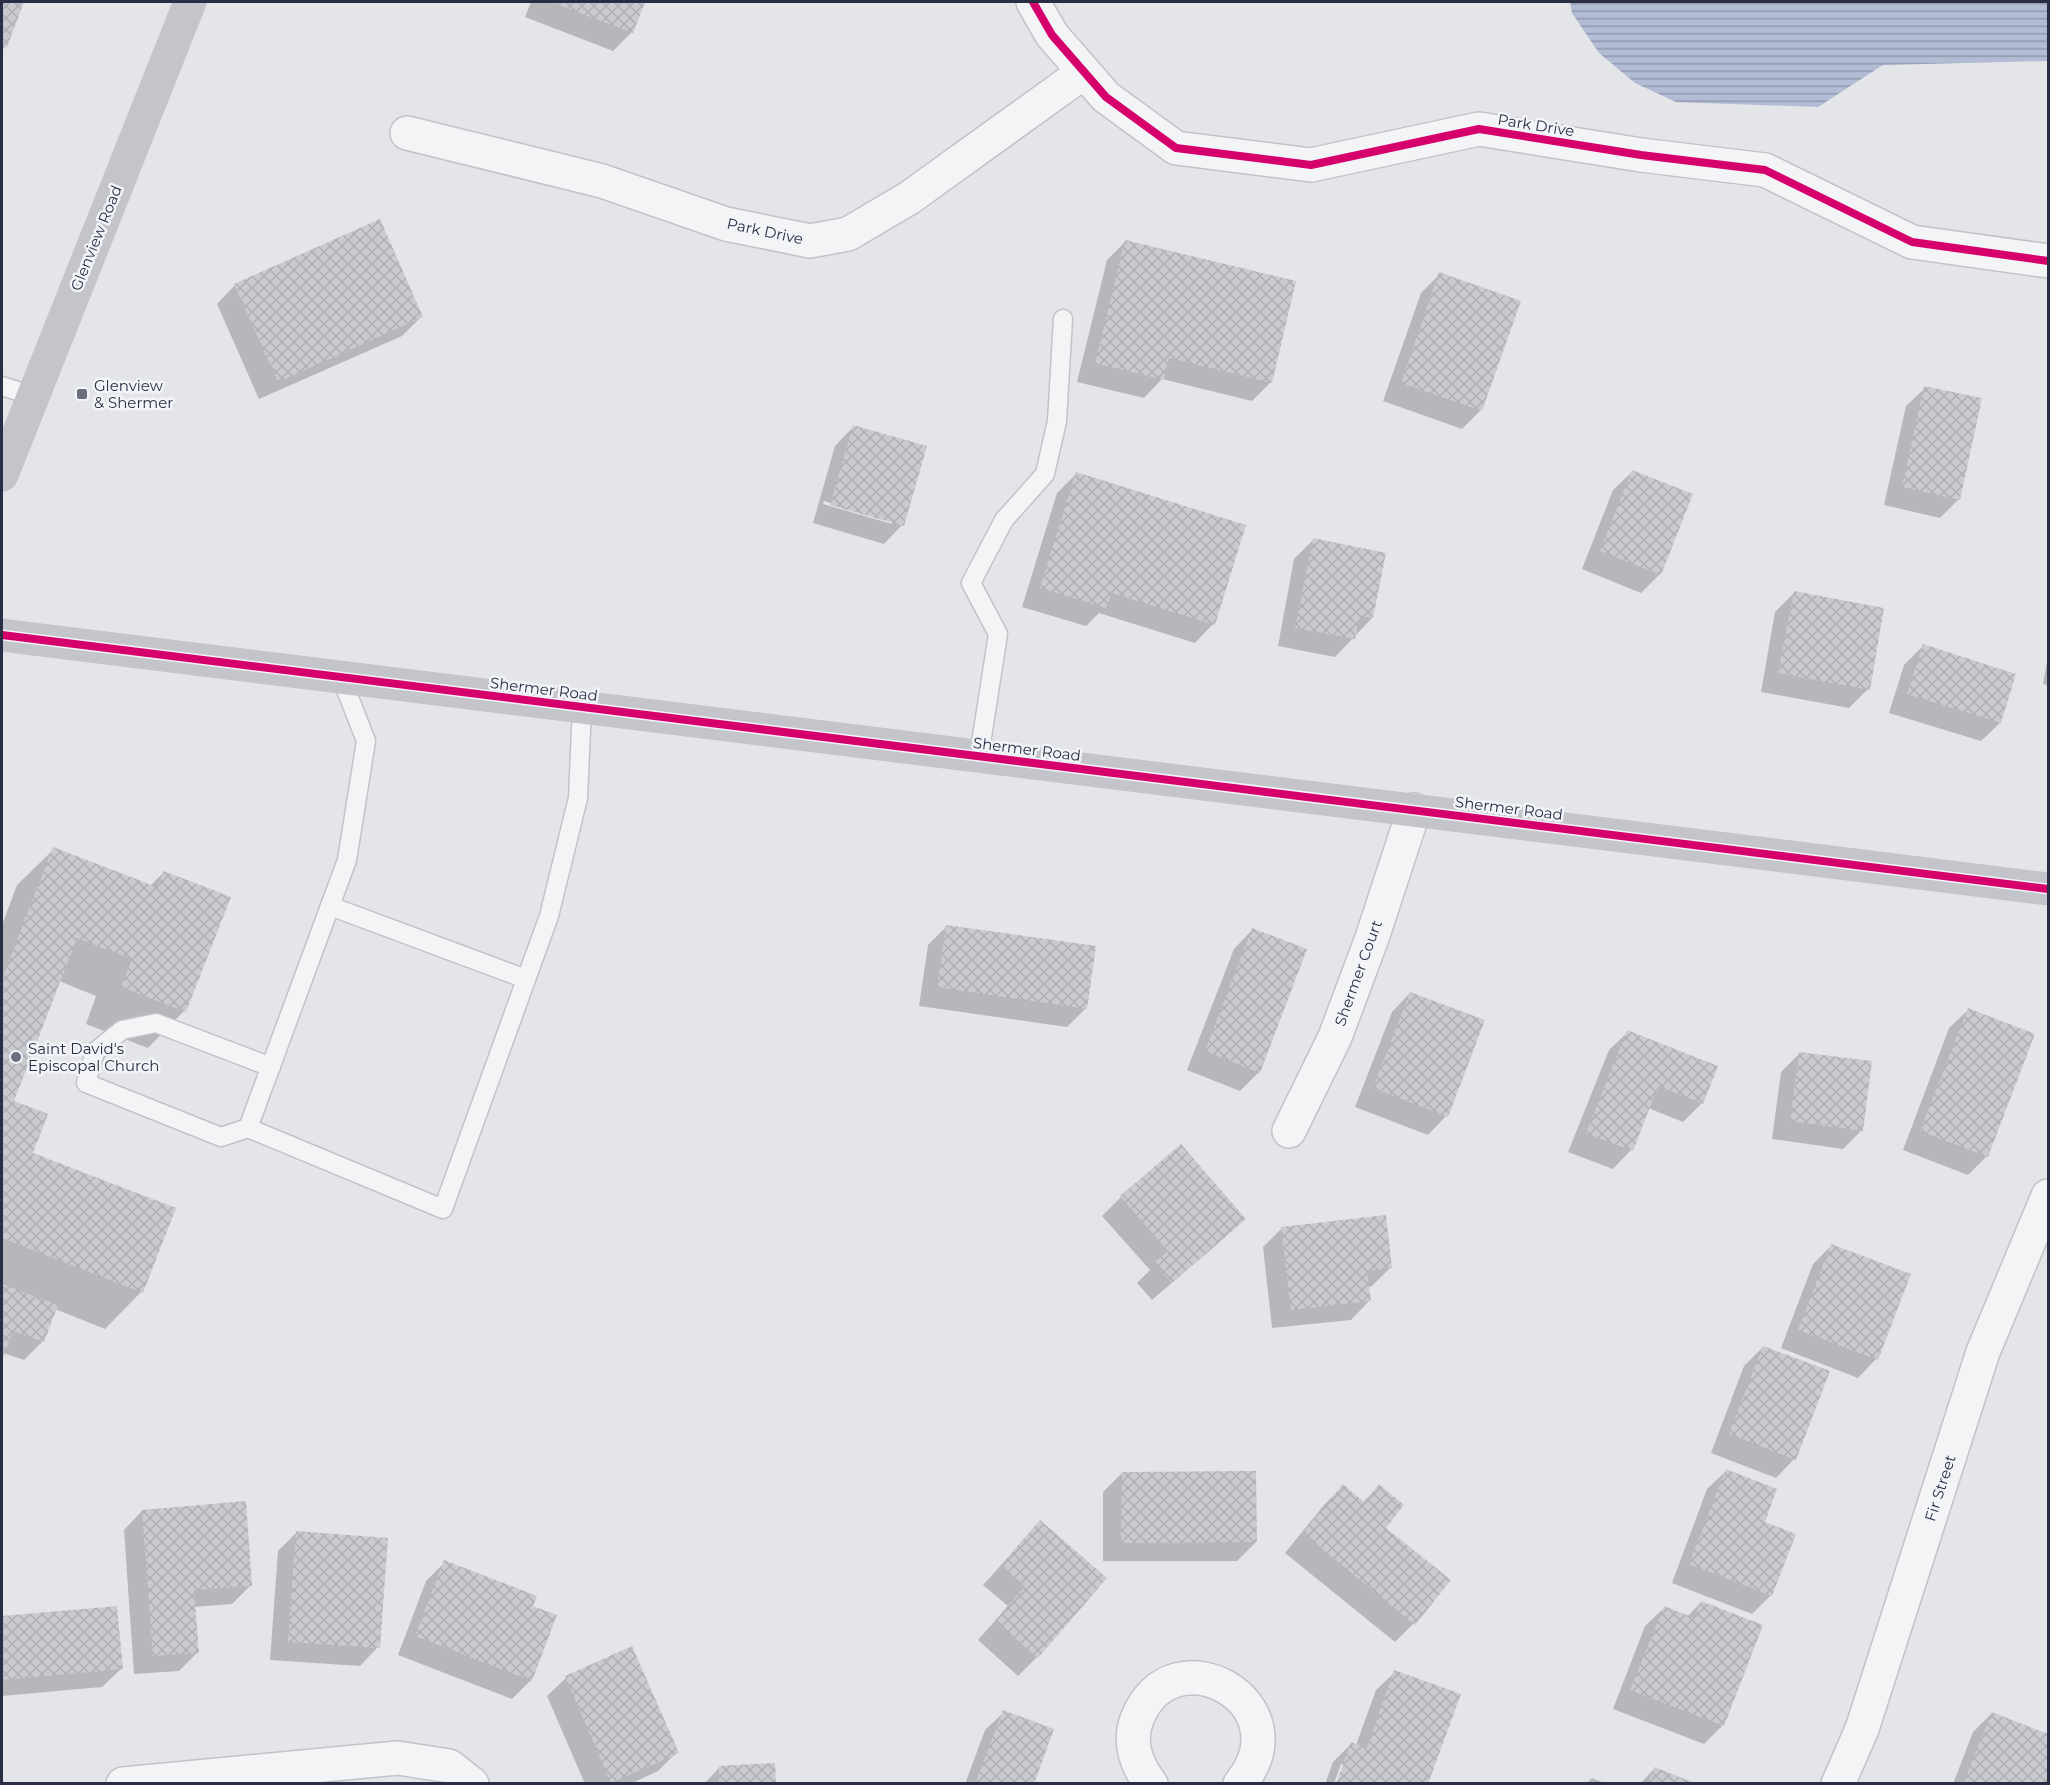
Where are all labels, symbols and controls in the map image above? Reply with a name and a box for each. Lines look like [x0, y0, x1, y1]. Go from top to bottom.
street label: Park Drive [1496, 110, 1576, 140]
street label: Glenview Road [66, 182, 126, 294]
street label: Park Drive [725, 214, 805, 248]
place label: Glenview & Shermer [94, 376, 173, 412]
marker: Glenview & Shermer [75, 387, 89, 401]
street label: Shermer Road [489, 673, 599, 705]
street label: Shermer Road [972, 733, 1082, 765]
street label: Shermer Road [1454, 792, 1564, 824]
street label: Shermer Court [1330, 917, 1386, 1029]
place label: Saint David's Episcopal Church [28, 1039, 159, 1075]
marker: Saint David's Episcopal Church [9, 1050, 23, 1064]
street label: Fir Street [1920, 1452, 1960, 1524]

